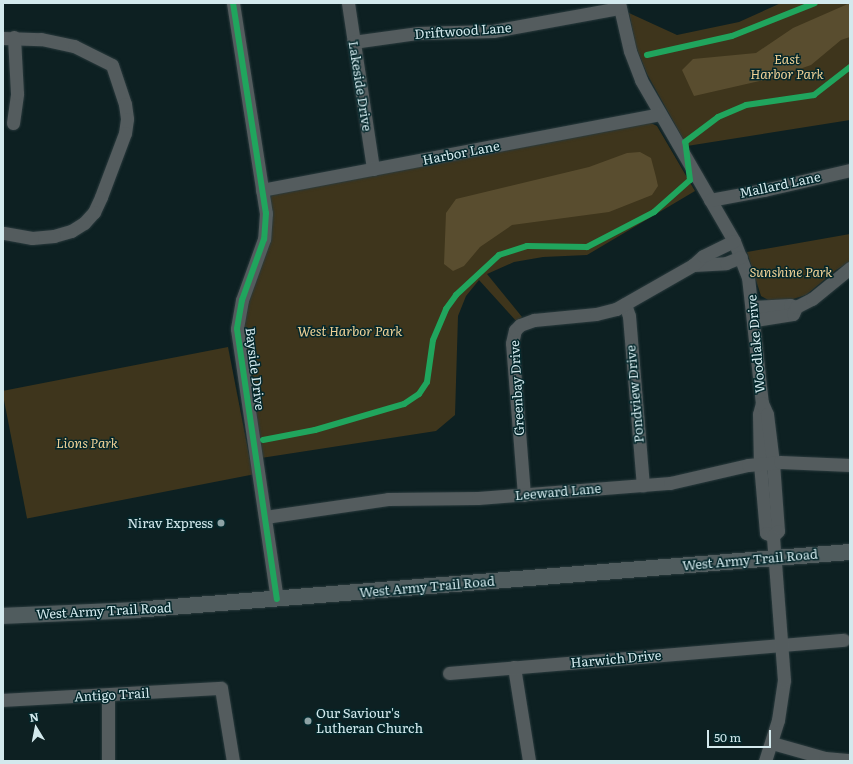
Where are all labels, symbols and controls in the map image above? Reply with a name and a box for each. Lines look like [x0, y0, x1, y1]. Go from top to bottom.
street label: Driftwood Lane [414, 20, 512, 42]
street label: Lakeside Drive [345, 40, 375, 132]
park label: East Harbor Park [750, 52, 824, 83]
street label: Harbor Lane [421, 138, 501, 168]
street label: Mallard Lane [738, 169, 822, 201]
park label: Sunshine Park [750, 264, 832, 280]
street label: Woodlake Drive [744, 294, 768, 394]
park label: West Harbor Park [298, 323, 402, 339]
street label: Bayside Drive [242, 327, 268, 411]
street label: Greenbay Drive [507, 340, 527, 436]
street label: Pondview Drive [623, 345, 647, 443]
park label: Lions Park [56, 435, 118, 451]
street label: Leeward Lane [514, 480, 602, 504]
place label: Nirav Express [127, 515, 213, 531]
marker: Nirav Express [216, 518, 226, 528]
street label: West Army Trail Road [682, 546, 818, 574]
street label: West Army Trail Road [359, 573, 495, 601]
street label: West Army Trail Road [36, 600, 172, 622]
street label: Harwich Drive [570, 647, 662, 671]
street label: Antigo Trail [74, 685, 150, 705]
place label: Our Saviour's Lutheran Church [316, 706, 423, 737]
north arrow [16, 708, 56, 748]
text: N [28, 708, 40, 725]
marker: Our Saviour's Lutheran Church [303, 716, 313, 726]
scale bar [709, 722, 773, 748]
text: 50 m [714, 728, 741, 746]

